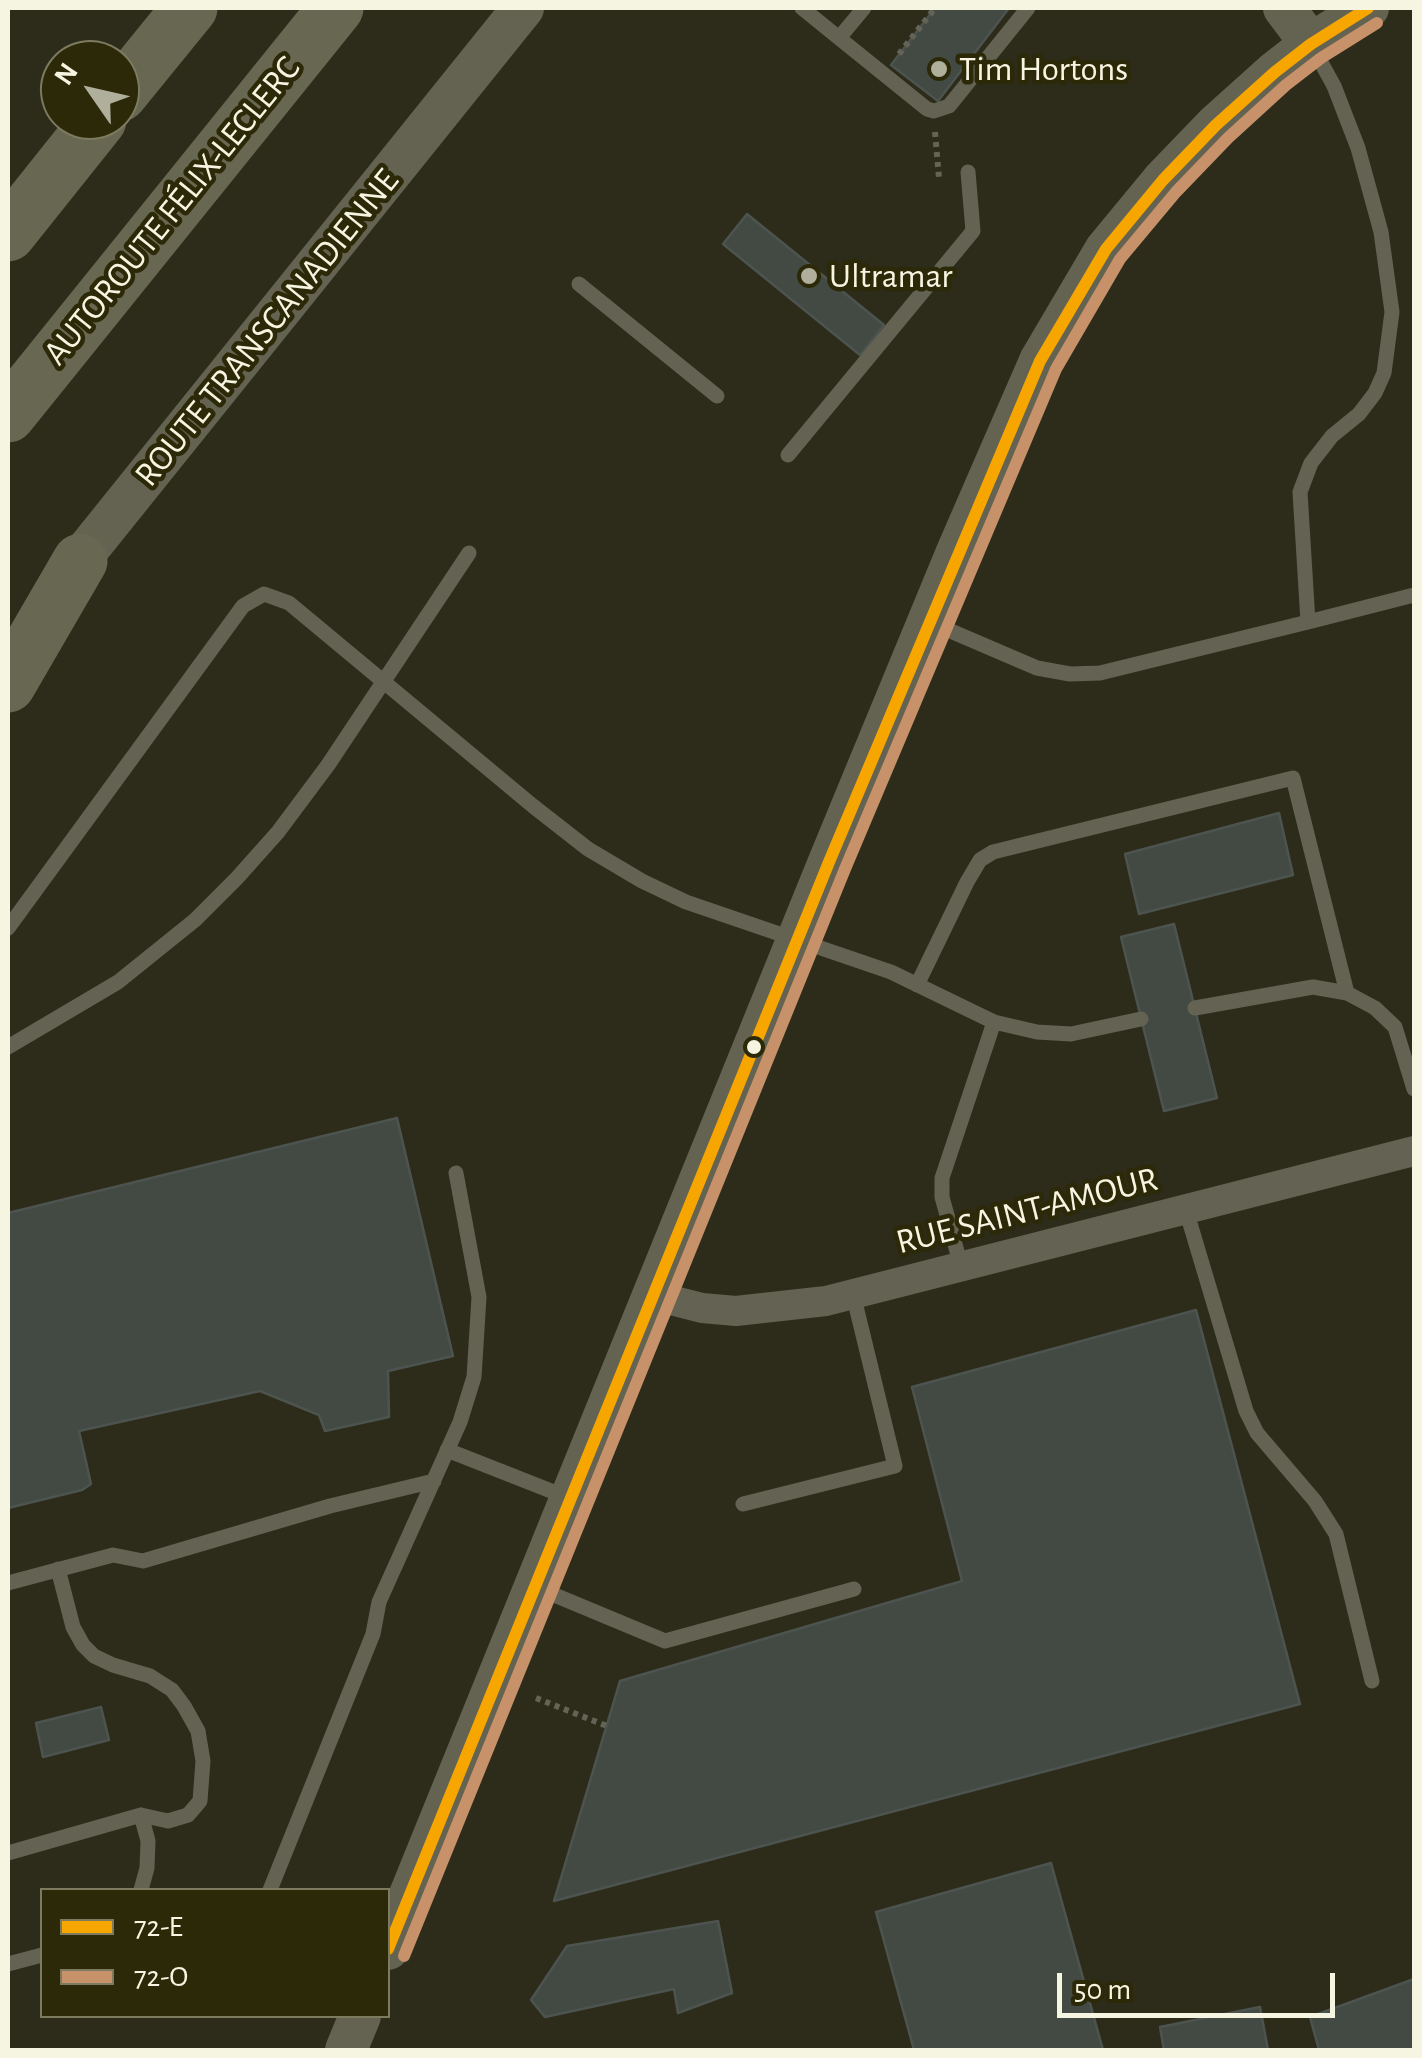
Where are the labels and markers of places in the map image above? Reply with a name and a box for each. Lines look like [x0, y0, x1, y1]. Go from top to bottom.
place label: Tim Hortons [959, 48, 1128, 90]
marker: Tim Hortons [928, 58, 950, 80]
place label: Ultramar [829, 255, 953, 297]
marker: Ultramar [798, 265, 820, 287]
unlabelled marker [744, 1037, 764, 1057]

